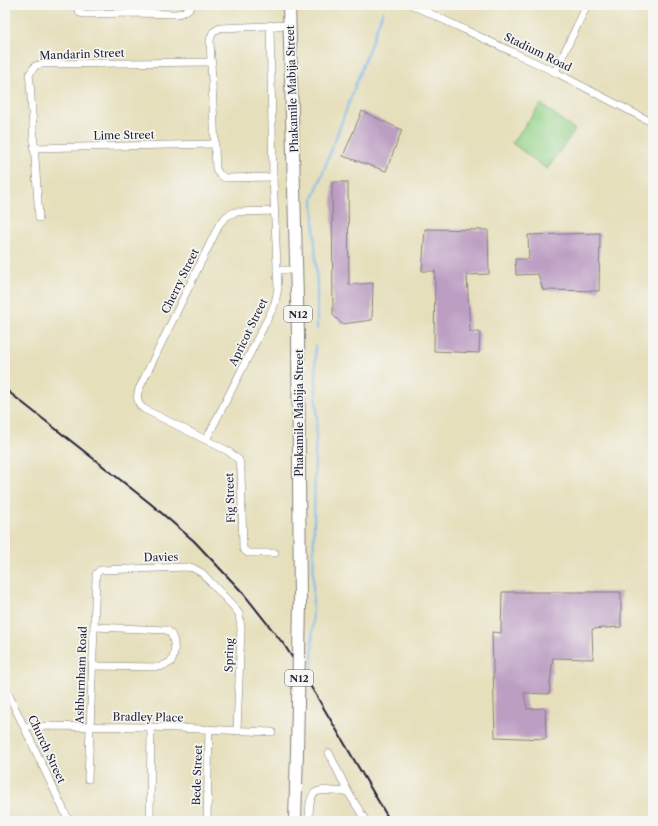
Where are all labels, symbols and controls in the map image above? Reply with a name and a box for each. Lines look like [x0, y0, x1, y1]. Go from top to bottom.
street label: Phakamile Mabija Street [283, 25, 301, 153]
street label: Stadium Road [502, 30, 574, 75]
street label: Mandarin Street [39, 46, 125, 62]
street label: Lime Street [93, 127, 155, 143]
street label: Cherry Street [158, 246, 202, 316]
street label: Apricot Street [225, 296, 270, 369]
road number: N12 [284, 306, 312, 322]
street label: Phakamile Mabija Street [292, 349, 306, 477]
street label: Fig Street [222, 472, 238, 523]
street label: Davies [144, 550, 179, 564]
street label: Ashburnham Road [72, 626, 90, 725]
street label: Spring [221, 638, 237, 672]
road number: N12 [285, 670, 313, 686]
street label: Bradley Place [112, 709, 184, 725]
street label: Church Street [25, 713, 69, 785]
street label: Bede Street [189, 744, 205, 806]

